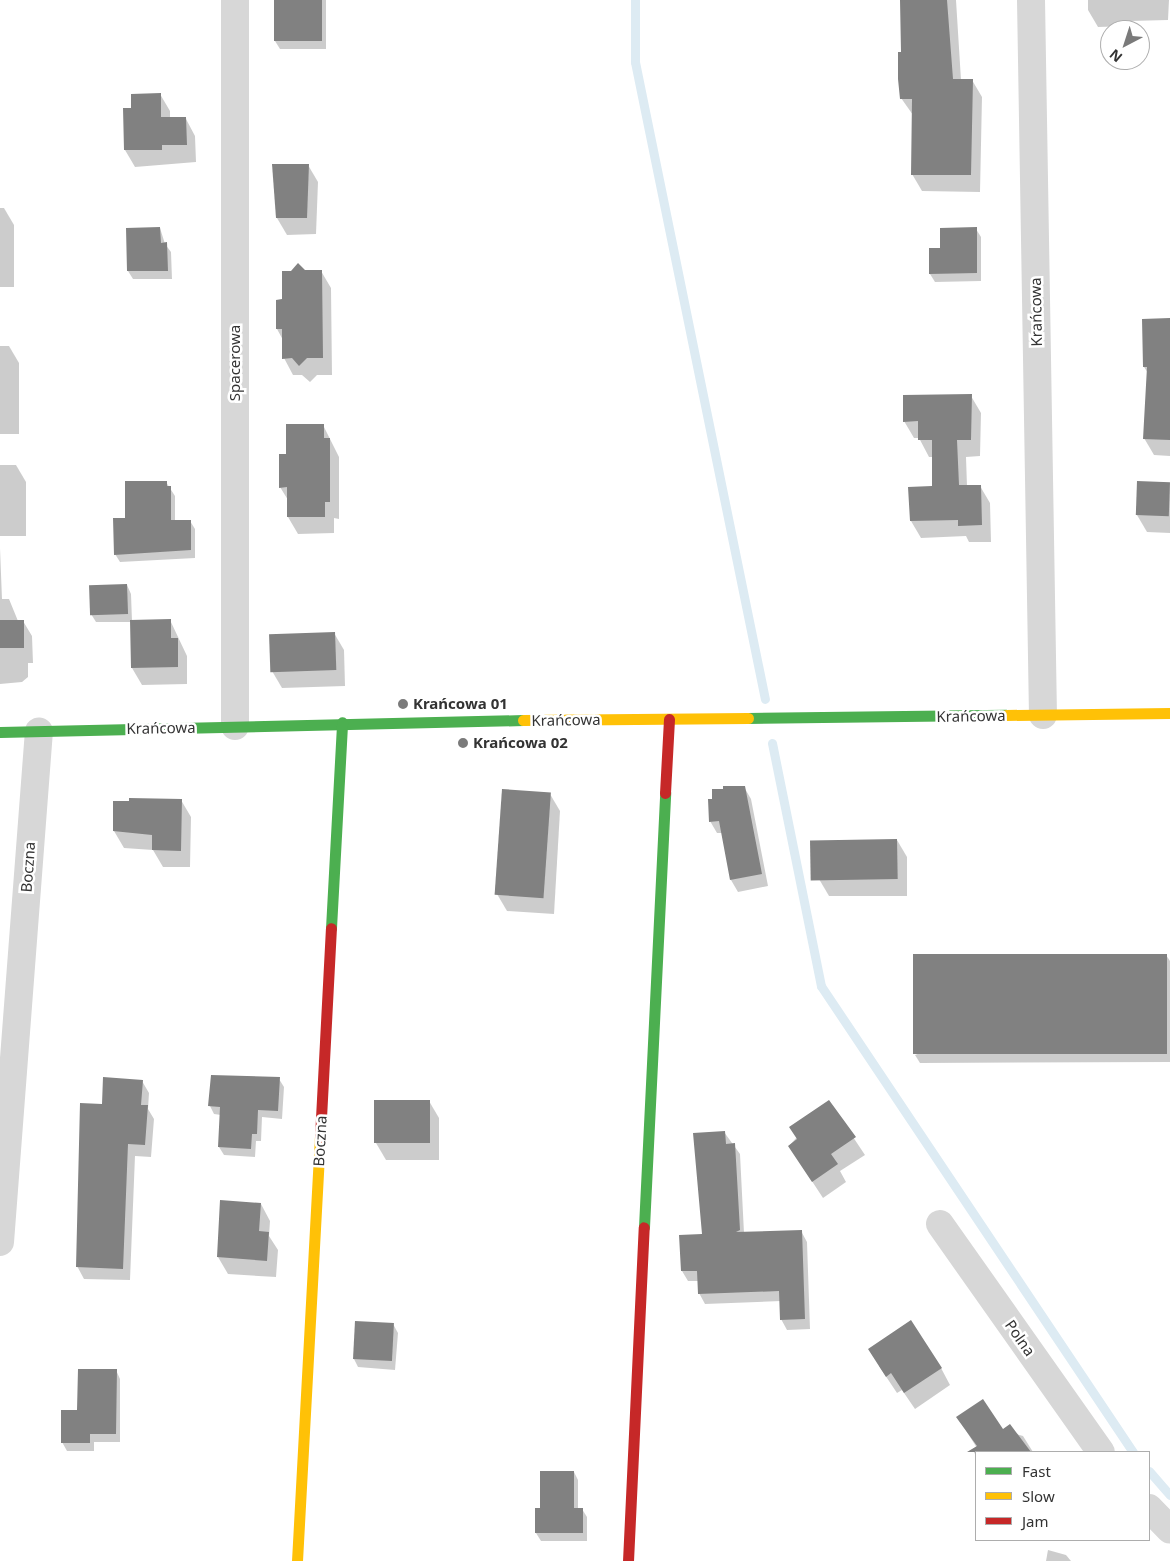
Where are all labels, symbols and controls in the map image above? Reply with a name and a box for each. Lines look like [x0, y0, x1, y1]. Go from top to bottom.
north arrow [1100, 20, 1150, 70]
text: N [1105, 45, 1126, 67]
street label: Krańcowa [1026, 277, 1046, 347]
street label: Spacerowa [226, 325, 244, 401]
place label: Krańcowa 01 [413, 695, 508, 713]
marker: Krańcowa 01 [397, 698, 409, 710]
street label: Krańcowa [936, 706, 1006, 726]
street label: Krańcowa [531, 710, 601, 730]
street label: Krańcowa [126, 718, 196, 738]
place label: Krańcowa 02 [473, 734, 568, 752]
marker: Krańcowa 02 [457, 737, 469, 749]
street label: Boczna [17, 841, 39, 893]
street label: Boczna [310, 1115, 330, 1167]
street label: Polna [1001, 1317, 1039, 1359]
legend [975, 1451, 1150, 1541]
text: Fast [1022, 1461, 1051, 1481]
text: Slow [1022, 1486, 1055, 1506]
text: Jam [1022, 1511, 1049, 1531]

